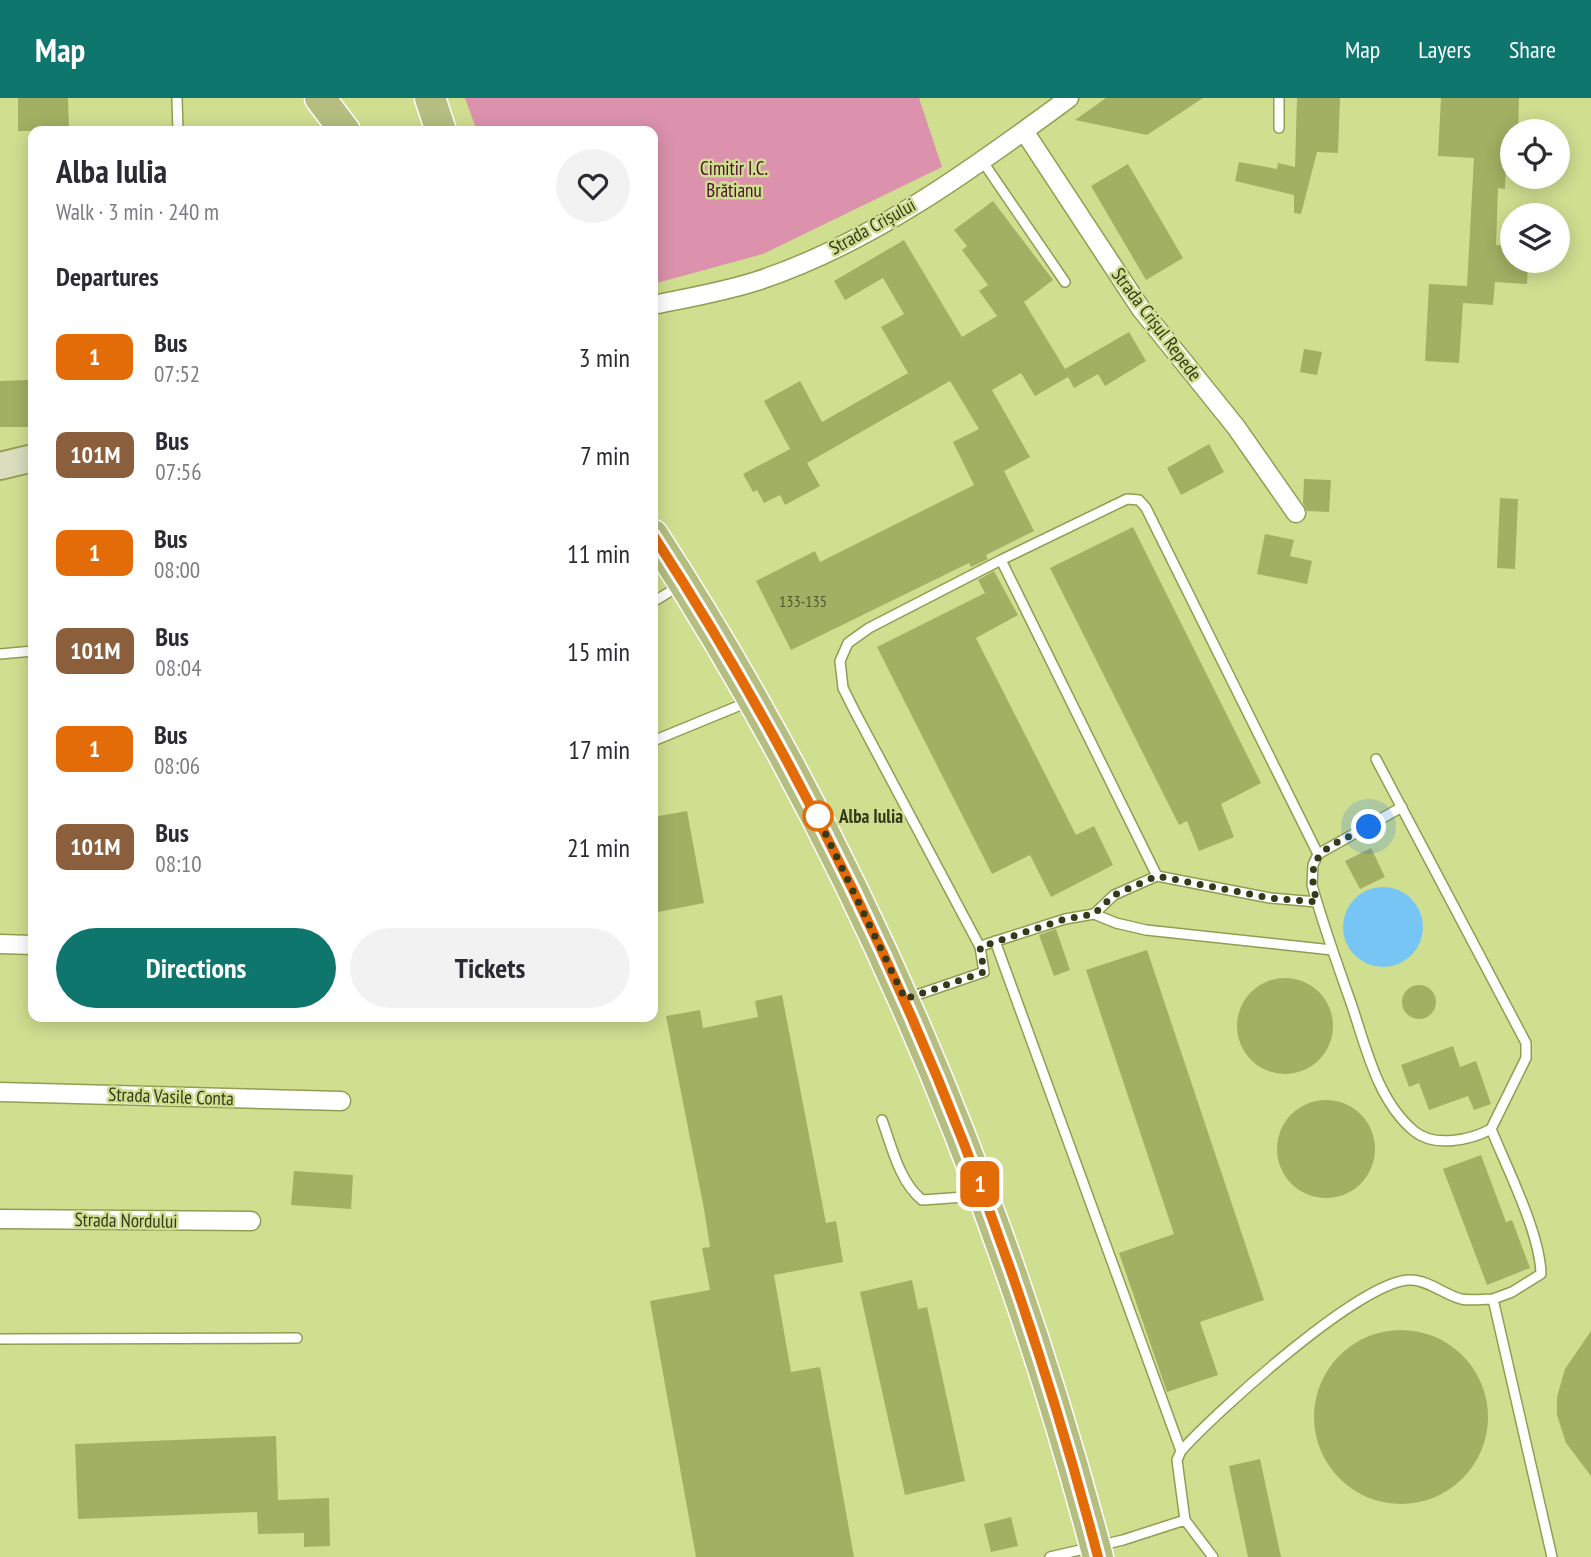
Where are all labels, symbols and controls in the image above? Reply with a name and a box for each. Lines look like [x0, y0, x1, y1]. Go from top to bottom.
text: Map [35, 28, 85, 71]
text: Map [1345, 34, 1380, 65]
text: Layers [1418, 34, 1471, 65]
text: Share [1509, 34, 1556, 65]
map controls [1500, 119, 1570, 273]
button: locate [1500, 119, 1570, 189]
text: Alba Iulia [56, 149, 167, 192]
button: heart [556, 149, 630, 223]
park label: Cimitir I.C. Brătianu [700, 156, 768, 202]
street label: Strada Crișului [825, 192, 919, 260]
text: Walk · 3 min · 240 m [56, 197, 219, 226]
button: layers [1500, 203, 1570, 273]
text: Departures [56, 260, 159, 293]
street label: Strada Crișul Repede [1107, 263, 1207, 385]
text: Bus [154, 326, 187, 359]
text: 1 [89, 341, 100, 372]
text: 3 min [579, 341, 630, 374]
text: 07:52 [154, 359, 200, 388]
text: Bus [155, 424, 189, 457]
text: 101M [70, 439, 120, 470]
text: 7 min [580, 439, 630, 472]
text: 07:56 [155, 457, 202, 486]
text: Bus [154, 522, 187, 555]
text: 1 [89, 537, 100, 568]
text: 11 min [567, 537, 630, 570]
text: 08:00 [154, 555, 200, 584]
house number: 133-135 [779, 591, 827, 611]
text: Bus [155, 620, 189, 653]
text: 101M [70, 635, 120, 666]
text: 15 min [567, 635, 630, 668]
text: 08:04 [155, 653, 202, 682]
text: Bus [154, 718, 187, 751]
text: 1 [89, 733, 100, 764]
text: 17 min [568, 733, 630, 766]
text: 08:06 [154, 751, 200, 780]
marker: Alba Iulia [803, 801, 833, 831]
place label: Alba Iulia [838, 804, 903, 828]
your location [1351, 809, 1386, 844]
text: Bus [155, 816, 189, 849]
text: 101M [70, 831, 120, 862]
text: 21 min [567, 831, 630, 864]
text: 08:10 [155, 849, 202, 878]
button: Directions [56, 928, 336, 1008]
button: Tickets [350, 928, 630, 1008]
street label: Strada Vasile Conta [108, 1082, 234, 1110]
line badge: 1 [957, 1161, 1003, 1207]
text: 1 [974, 1168, 986, 1199]
street label: Strada Nordului [74, 1207, 178, 1233]

